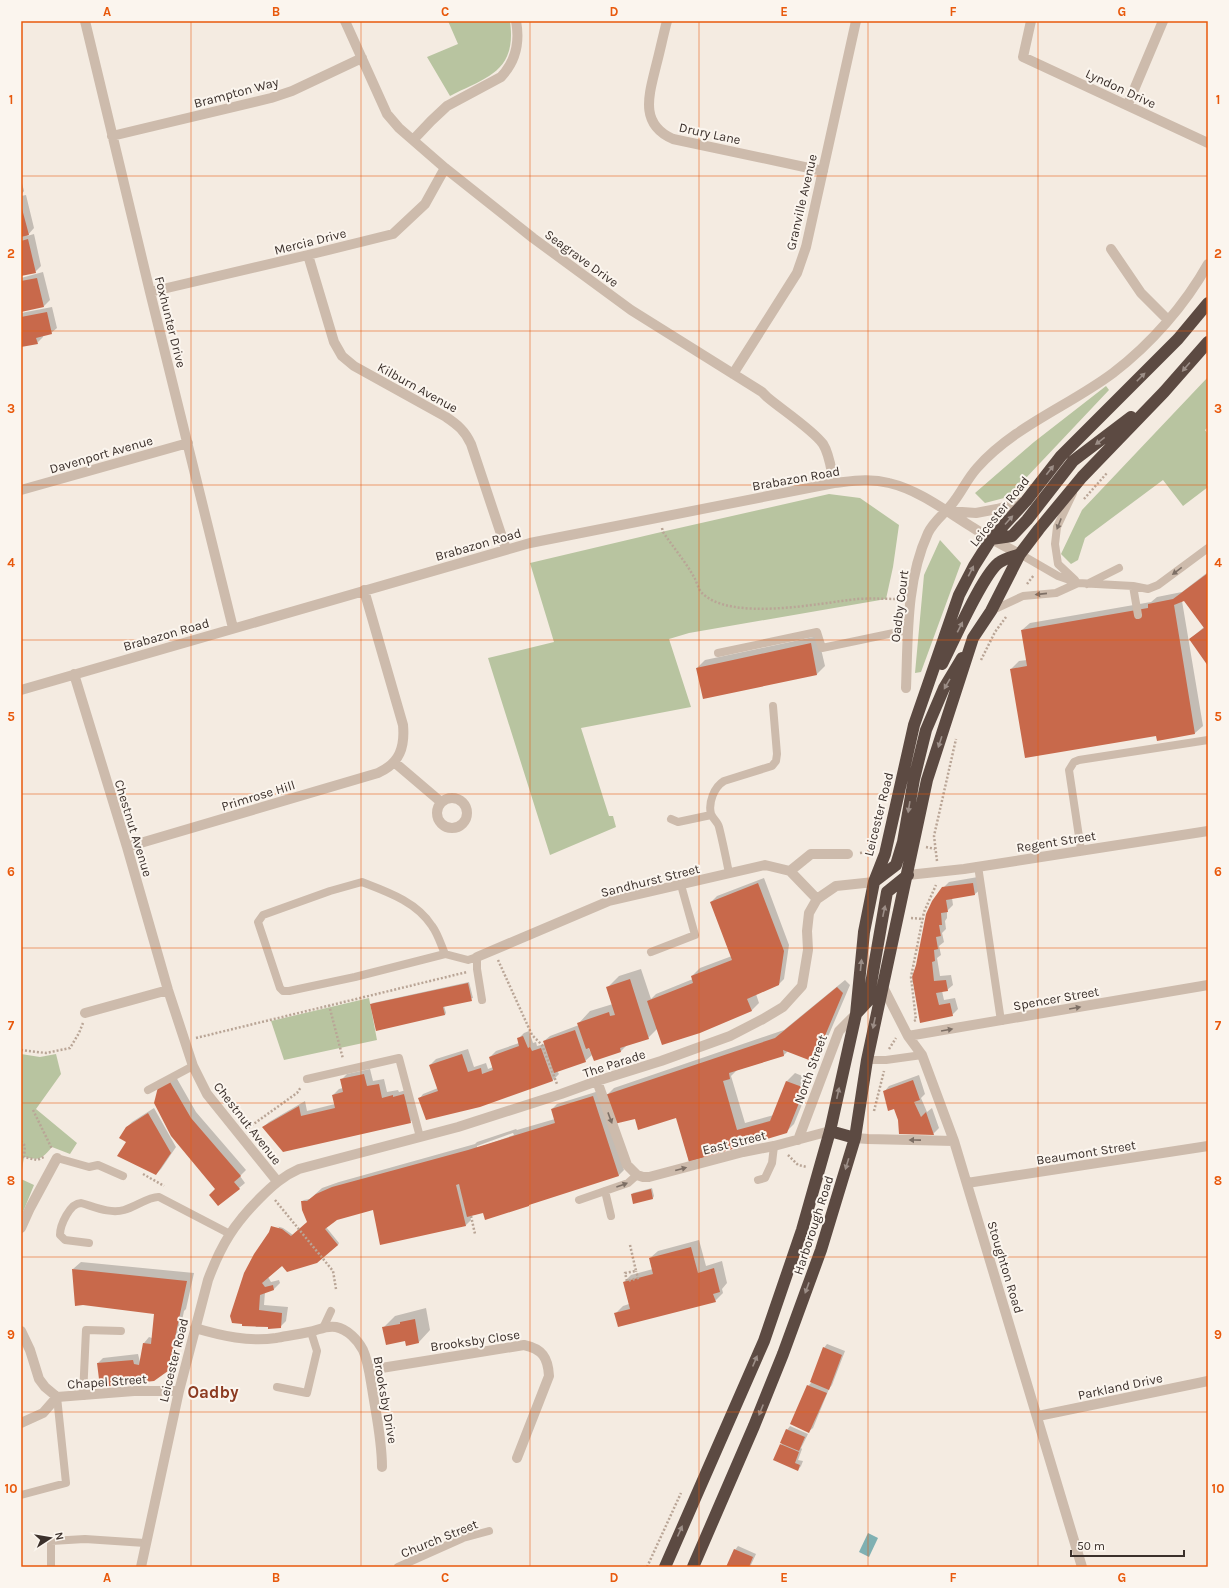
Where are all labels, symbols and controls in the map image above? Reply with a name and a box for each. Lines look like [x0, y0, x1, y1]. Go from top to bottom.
text: A [103, 4, 111, 19]
text: B [272, 4, 280, 19]
text: C [441, 4, 449, 19]
text: D [610, 4, 619, 19]
text: E [780, 4, 788, 19]
text: F [949, 4, 957, 19]
text: G [1118, 4, 1126, 19]
street label: Lyndon Drive [1083, 66, 1159, 111]
street label: Brampton Way [192, 74, 280, 111]
text: 1 [9, 92, 13, 107]
text: 1 [1216, 92, 1220, 107]
street label: Drury Lane [678, 120, 742, 147]
street label: Granville Avenue [783, 152, 820, 252]
street label: Mercia Drive [273, 225, 348, 258]
street label: Seagrave Drive [542, 227, 622, 290]
text: 2 [7, 246, 15, 261]
text: 2 [1214, 246, 1222, 261]
street label: Foxhunter Drive [152, 275, 189, 370]
street label: Kilburn Avenue [375, 359, 461, 416]
one-way arrow [1181, 362, 1191, 372]
one-way arrow [1136, 372, 1146, 382]
text: 3 [7, 401, 15, 416]
text: 3 [1214, 401, 1222, 416]
street label: Davenport Avenue [48, 432, 155, 476]
one-way arrow [1094, 437, 1105, 445]
street label: Brabazon Road [751, 463, 841, 494]
one-way arrow [1046, 465, 1055, 476]
street label: Leicester Road [966, 473, 1032, 550]
one-way arrow [1004, 515, 1013, 525]
one-way arrow [1055, 519, 1061, 531]
street label: Brabazon Road [433, 525, 523, 564]
text: 4 [7, 555, 15, 570]
text: 4 [1214, 555, 1222, 570]
one-way arrow [968, 565, 975, 577]
one-way arrow [1172, 567, 1182, 575]
street label: Oadby Court [888, 569, 911, 643]
one-way arrow [1035, 591, 1047, 598]
street label: Brabazon Road [121, 615, 211, 654]
one-way arrow [957, 621, 963, 632]
one-way arrow [943, 678, 950, 690]
text: 5 [7, 709, 15, 724]
text: 5 [1214, 709, 1222, 724]
one-way arrow [937, 736, 943, 748]
street label: Leicester Road [861, 771, 896, 858]
street label: Primrose Hill [220, 777, 297, 814]
street label: Chestnut Avenue [112, 778, 156, 879]
one-way arrow [906, 801, 912, 813]
street label: Regent Street [1015, 828, 1097, 855]
street label: Sandhurst Street [599, 861, 701, 900]
text: 6 [7, 864, 15, 879]
text: 6 [1214, 864, 1222, 879]
one-way arrow [882, 905, 888, 917]
one-way arrow [857, 959, 864, 971]
street label: Spencer Street [1012, 984, 1100, 1013]
one-way arrow [1069, 1005, 1081, 1011]
one-way arrow [871, 1017, 877, 1029]
text: 7 [8, 1018, 15, 1033]
text: 7 [1215, 1018, 1222, 1033]
one-way arrow [941, 1027, 953, 1033]
street label: North Street [791, 1033, 830, 1106]
street label: The Parade [581, 1046, 648, 1081]
street label: Chestnut Avenue [211, 1079, 285, 1168]
one-way arrow [836, 1087, 842, 1099]
one-way arrow [607, 1112, 613, 1124]
street label: East Street [701, 1127, 768, 1158]
one-way arrow [908, 1137, 921, 1143]
street label: Beaumont Street [1035, 1137, 1137, 1168]
one-way arrow [844, 1159, 850, 1171]
one-way arrow [675, 1166, 687, 1172]
text: 8 [7, 1173, 15, 1188]
text: 8 [1214, 1173, 1222, 1188]
street label: Harborough Road [790, 1174, 837, 1277]
one-way arrow [617, 1182, 629, 1188]
street label: Stoughton Road [984, 1219, 1027, 1315]
one-way arrow [804, 1282, 810, 1294]
street label: Leicester Road [156, 1317, 191, 1404]
text: 9 [7, 1327, 15, 1342]
street label: Brooksby Close [429, 1327, 521, 1354]
text: 9 [1214, 1327, 1222, 1342]
street label: Brooksby Drive [370, 1355, 401, 1445]
one-way arrow [752, 1355, 758, 1367]
street label: Parkland Drive [1076, 1370, 1164, 1403]
street label: Chapel Street [67, 1371, 147, 1392]
district label: Oadby [188, 1382, 239, 1402]
one-way arrow [758, 1404, 764, 1416]
text: 10 [5, 1481, 17, 1496]
text: 10 [1212, 1481, 1224, 1496]
street label: Church Street [398, 1516, 480, 1561]
north arrow [30, 1518, 70, 1558]
one-way arrow [677, 1526, 683, 1537]
text: N [52, 1531, 66, 1541]
scale bar [1071, 1532, 1184, 1558]
text: 50 m [1077, 1539, 1105, 1553]
text: A [103, 1570, 111, 1585]
text: B [272, 1570, 280, 1585]
text: C [441, 1570, 449, 1585]
text: D [610, 1570, 619, 1585]
text: E [780, 1570, 788, 1585]
text: F [949, 1570, 957, 1585]
text: G [1118, 1570, 1126, 1585]

